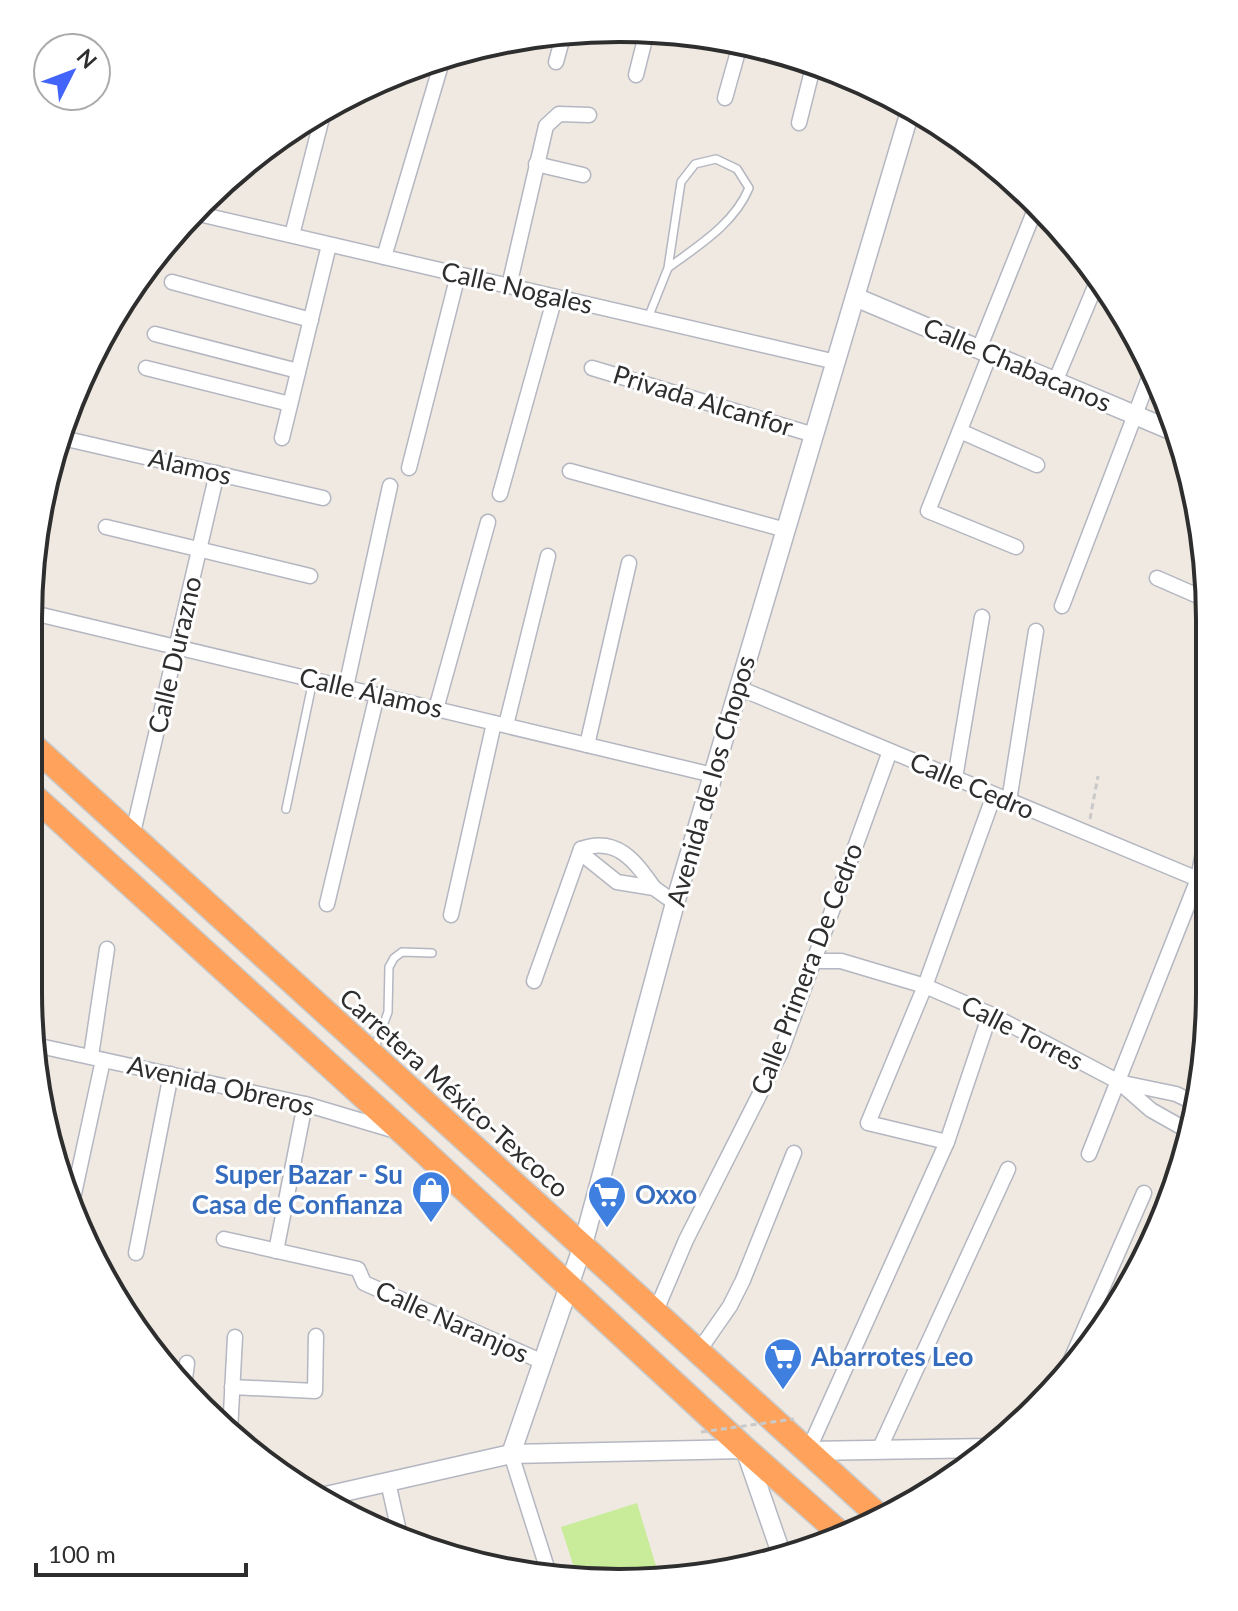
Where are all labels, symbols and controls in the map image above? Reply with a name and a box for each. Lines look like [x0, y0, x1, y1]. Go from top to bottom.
north arrow [32, 32, 112, 112]
text: N [72, 43, 103, 74]
street label: Calle Nogales [438, 254, 596, 320]
street label: Calle Chabacanos [919, 310, 1116, 418]
street label: Privada Alcanfor [609, 357, 798, 443]
street label: Alamos [146, 441, 235, 491]
street label: Calle Durazno [140, 573, 208, 736]
street label: Avenida de los Chopos [659, 652, 761, 910]
street label: Calle Álamos [296, 660, 446, 724]
street label: Calle Cedro [905, 745, 1039, 826]
street label: Calle Primera De Cedro [743, 838, 869, 1099]
street label: Carretera México-Texcoco [333, 981, 576, 1204]
street label: Calle Torres [956, 988, 1089, 1076]
street label: Avenida Obreros [125, 1048, 318, 1122]
place label: Super Bazar - Su Casa de Confianza [192, 1158, 403, 1220]
shop icon: Super Bazar - Su Casa de Confianza [410, 1169, 452, 1224]
supermarket icon: Oxxo [586, 1174, 628, 1229]
place label: Oxxo [635, 1178, 697, 1210]
street label: Calle Naranjos [371, 1273, 534, 1369]
supermarket icon: Abarrotes Leo [762, 1336, 804, 1391]
place label: Abarrotes Leo [810, 1340, 974, 1372]
scale bar [36, 1527, 246, 1577]
text: 100 m [48, 1539, 116, 1568]

